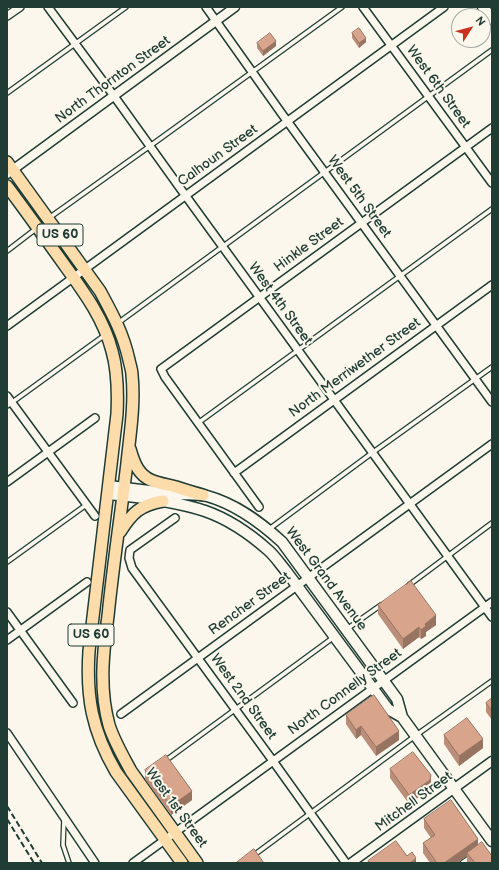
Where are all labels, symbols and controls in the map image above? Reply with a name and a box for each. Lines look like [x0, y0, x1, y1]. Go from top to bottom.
north arrow [451, 8, 491, 48]
text: N [473, 14, 488, 28]
street label: North Thornton Street [52, 33, 174, 127]
street label: West 6th Street [402, 42, 474, 132]
street label: Calhoun Street [175, 121, 261, 191]
street label: West 5th Street [324, 153, 394, 241]
street label: Hinkle Street [271, 214, 347, 276]
road number: US 60 [37, 224, 83, 246]
street label: West 4th Street [244, 259, 316, 349]
street label: North Merriwether Street [286, 315, 424, 421]
street label: West Grand Avenue [282, 524, 370, 634]
street label: Rencher Street [206, 569, 294, 639]
road number: US 60 [68, 624, 114, 646]
street label: North Connelly Street [285, 645, 405, 739]
street label: West 2nd Street [206, 651, 280, 743]
street label: West 1st Street [142, 765, 210, 851]
street label: Mitchell Street [372, 768, 456, 836]

